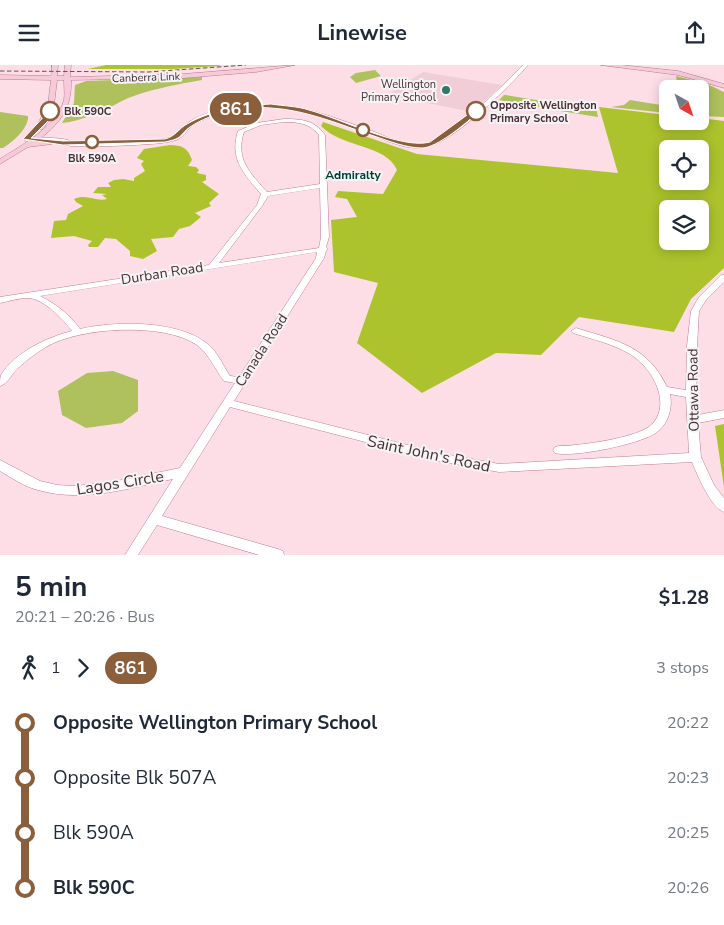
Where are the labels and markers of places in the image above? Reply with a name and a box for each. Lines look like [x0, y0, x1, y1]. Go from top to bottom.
place label: Wellington Primary School [361, 77, 437, 105]
marker: Wellington Primary School [440, 84, 452, 96]
place label: Opposite Wellington Primary School [490, 98, 597, 126]
marker: Blk 590C [40, 101, 60, 121]
marker: Opposite Wellington Primary School [466, 101, 486, 121]
place label: Blk 590C [64, 104, 112, 119]
unlabelled marker [356, 123, 370, 137]
marker: Blk 590A [85, 135, 99, 149]
place label: Blk 590A [68, 151, 117, 166]

